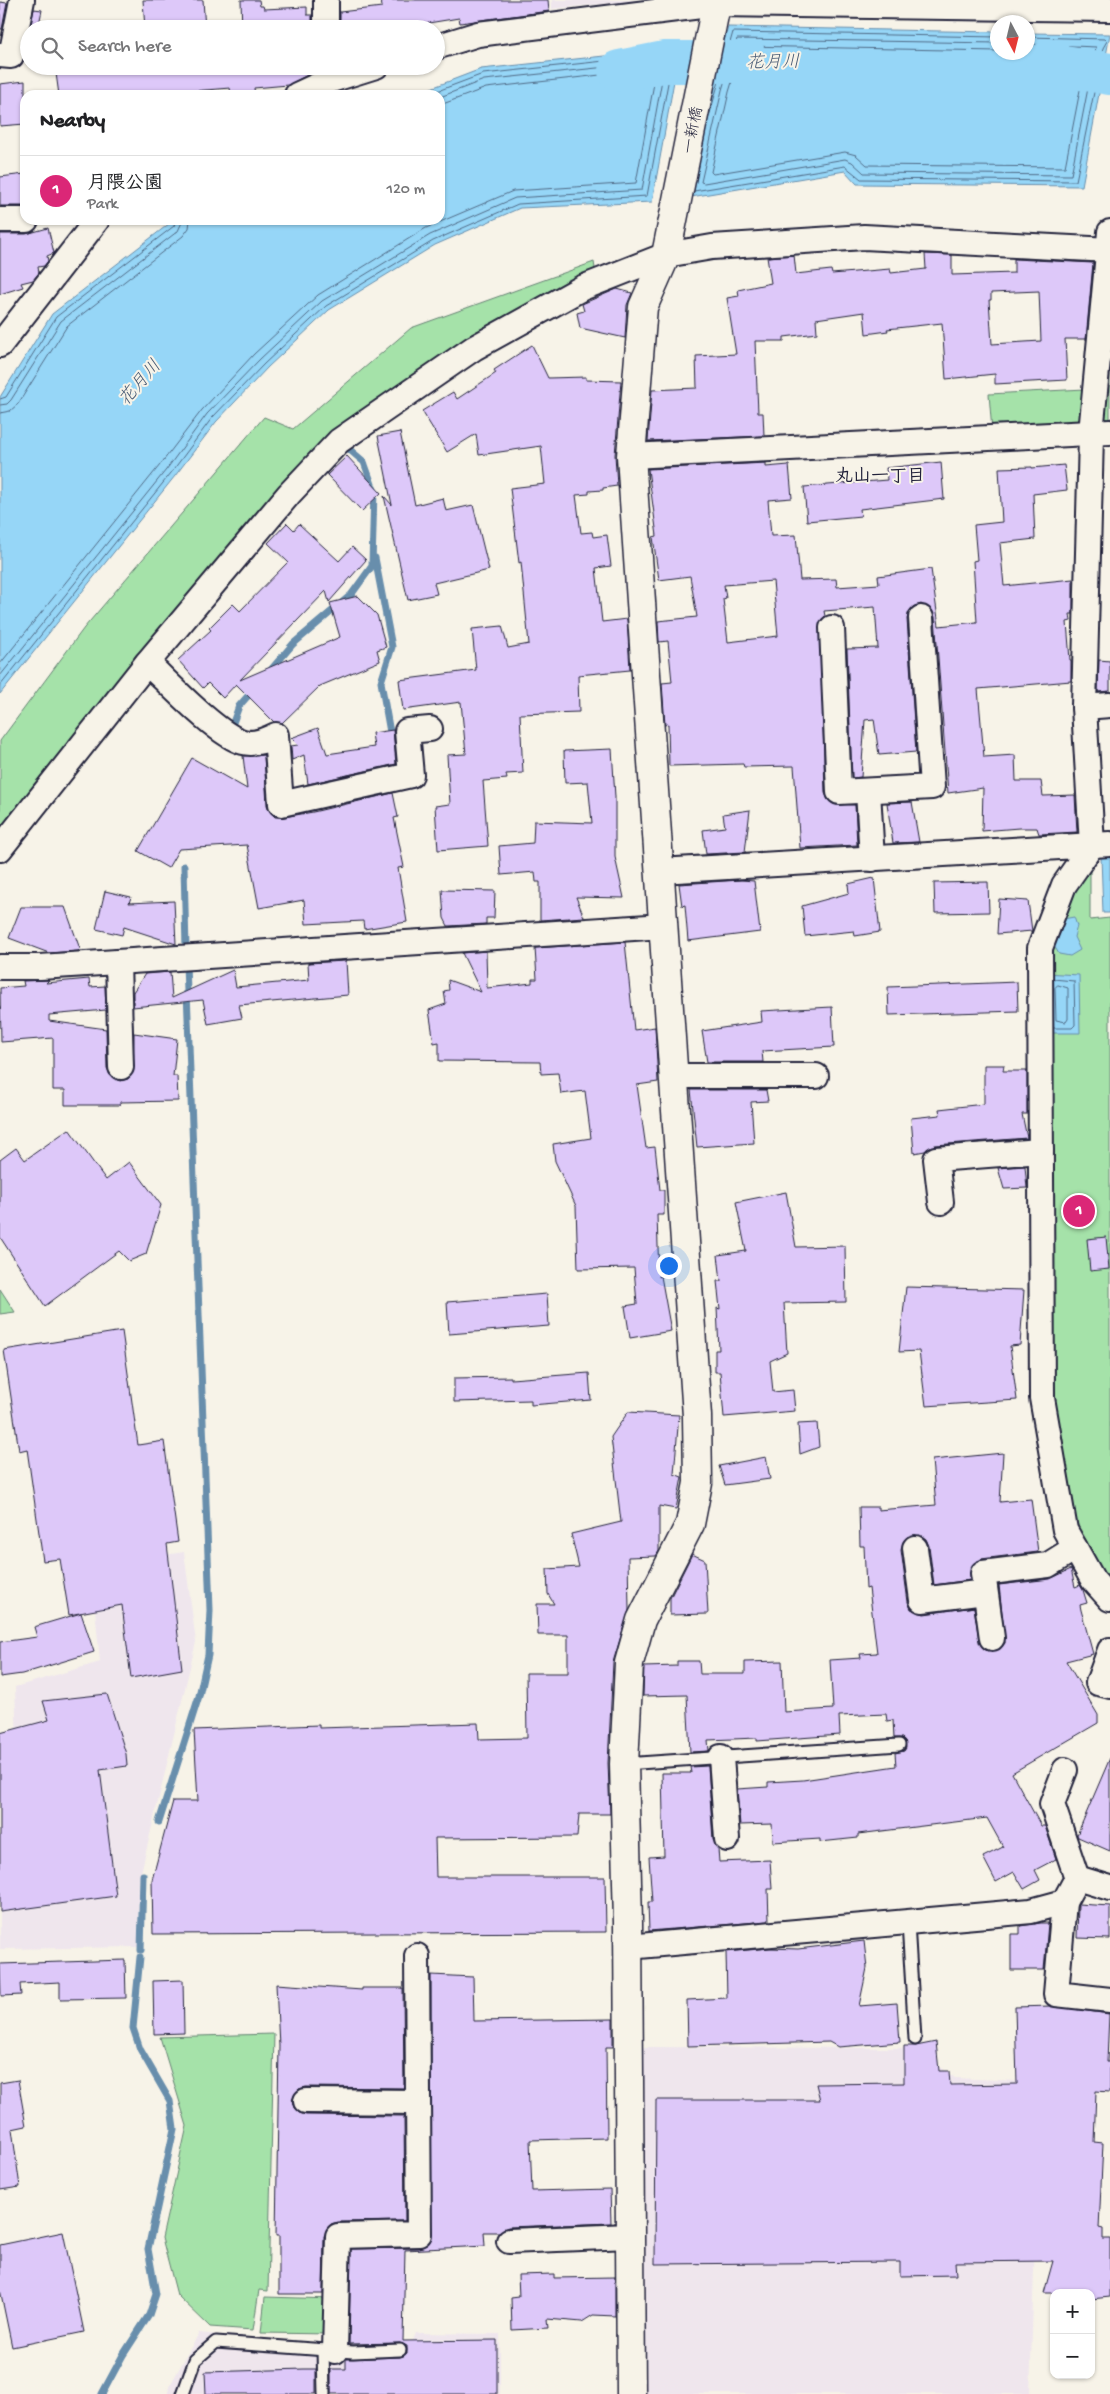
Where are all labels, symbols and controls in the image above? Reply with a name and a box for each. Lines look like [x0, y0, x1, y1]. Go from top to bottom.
north arrow [990, 15, 1035, 60]
search box [20, 20, 445, 75]
icon: search [38, 34, 66, 62]
text: Search here [78, 36, 172, 59]
water label: 花月川 [746, 52, 800, 74]
street label: 一新橋 [680, 105, 708, 156]
text: Nearby [40, 110, 105, 135]
text: 月隈公園 [87, 173, 163, 196]
text: 1 [53, 181, 59, 200]
text: 120 m [386, 181, 425, 200]
text: Park [87, 196, 118, 215]
water label: 花月川 [114, 356, 167, 411]
district label: 丸山一丁目 [835, 466, 925, 488]
pin: 1 [1063, 1192, 1095, 1230]
your location [656, 1253, 682, 1279]
map controls [1050, 2289, 1095, 2379]
button: + [1050, 2289, 1095, 2334]
button: − [1050, 2334, 1095, 2379]

